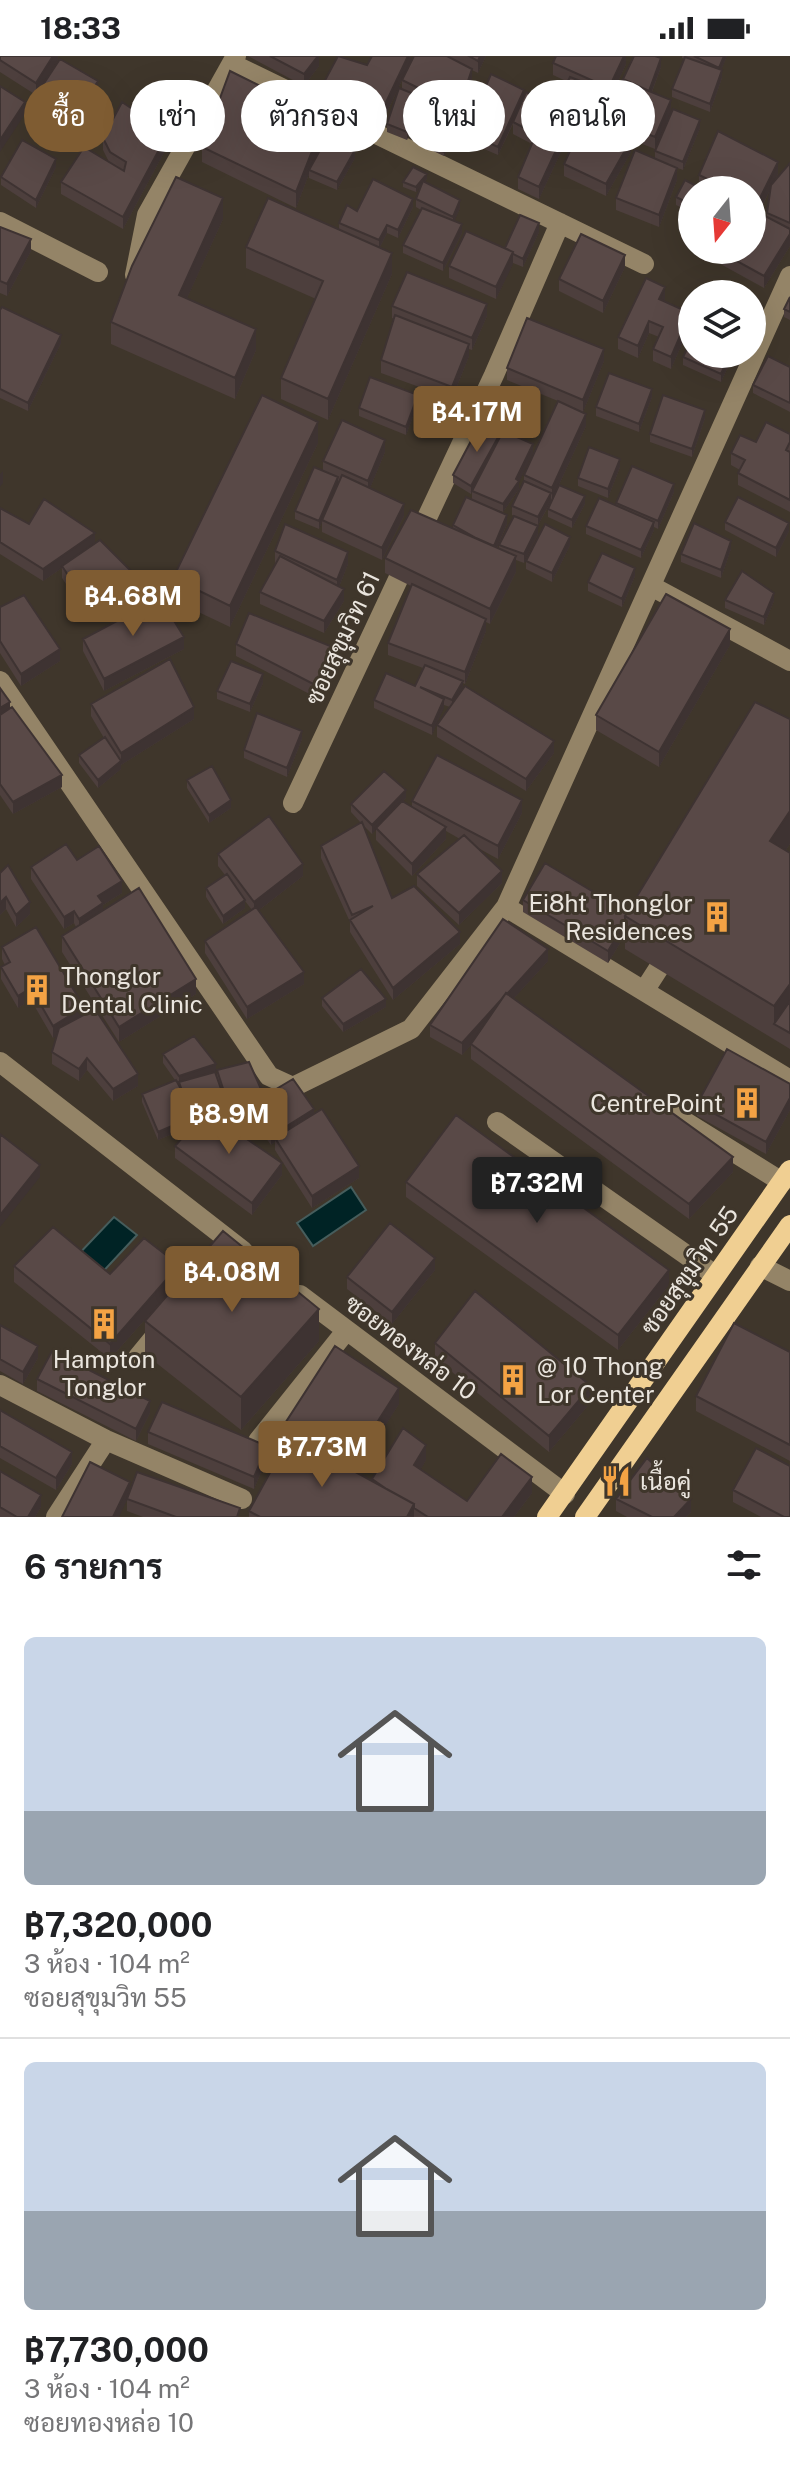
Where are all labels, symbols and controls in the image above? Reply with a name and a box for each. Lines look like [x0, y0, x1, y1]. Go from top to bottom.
text: 18:33 [40, 10, 121, 46]
chip: ซื้อ [24, 80, 114, 152]
chip: เช่า [130, 80, 225, 152]
chip: ตัวกรอง [241, 80, 387, 152]
chip: ใหม่ [403, 80, 505, 152]
chip: คอนโด [521, 80, 655, 152]
north arrow [678, 176, 766, 264]
map controls [678, 176, 766, 368]
button: layers [678, 280, 766, 368]
pin: ฿4.17M [412, 386, 542, 454]
text: ฿4.17M [431, 396, 523, 427]
street label: ซอยสุขุมวิท 61 [299, 567, 388, 710]
pin: ฿4.68M [68, 570, 198, 638]
text: ฿4.68M [84, 580, 182, 611]
place label: Ei8ht Thonglor Residences [528, 889, 693, 945]
building icon: Ei8ht Thonglor Residences [700, 900, 734, 934]
place label: Thonglor Dental Clinic [61, 962, 203, 1018]
building icon: Thonglor Dental Clinic [20, 973, 54, 1007]
building icon: CentrePoint [730, 1086, 764, 1120]
pin: ฿8.9M [173, 1088, 285, 1156]
place label: CentrePoint [590, 1089, 723, 1117]
text: ฿8.9M [188, 1098, 270, 1129]
pin: ฿7.32M [472, 1157, 602, 1225]
text: ฿7.32M [490, 1167, 584, 1198]
street label: ซอยสุขุมวิท 55 [634, 1200, 746, 1341]
pin: ฿4.08M [167, 1246, 297, 1314]
text: ฿4.08M [183, 1256, 281, 1287]
street label: ซอยทองหล่อ 10 [340, 1289, 482, 1405]
building icon: Hampton Tonglor [87, 1307, 121, 1341]
place label: Hampton Tonglor [53, 1345, 155, 1401]
place label: @ 10 Thong Lor Center [537, 1352, 663, 1408]
building icon: @ 10 Thong Lor Center [496, 1363, 530, 1397]
pin: ฿7.73M [257, 1421, 387, 1489]
text: ฿7.73M [276, 1431, 368, 1462]
place label: เนื้อคู่ [640, 1460, 691, 1499]
restaurant icon: เนื้อคู่ [599, 1464, 633, 1498]
icon: filters [722, 1543, 766, 1587]
text: 6 รายการ [24, 1547, 163, 1587]
icon: home [323, 1689, 467, 1833]
text: ฿7,320,000 [24, 1905, 212, 1945]
text: 3 ห้อง · 104 m² [24, 1948, 190, 1979]
text: ซอยสุขุมวิท 55 [24, 1982, 187, 2013]
icon: home [323, 2114, 467, 2258]
text: ฿7,730,000 [24, 2330, 209, 2370]
text: 3 ห้อง · 104 m² [24, 2373, 190, 2404]
text: ซอยทองหล่อ 10 [24, 2407, 194, 2438]

